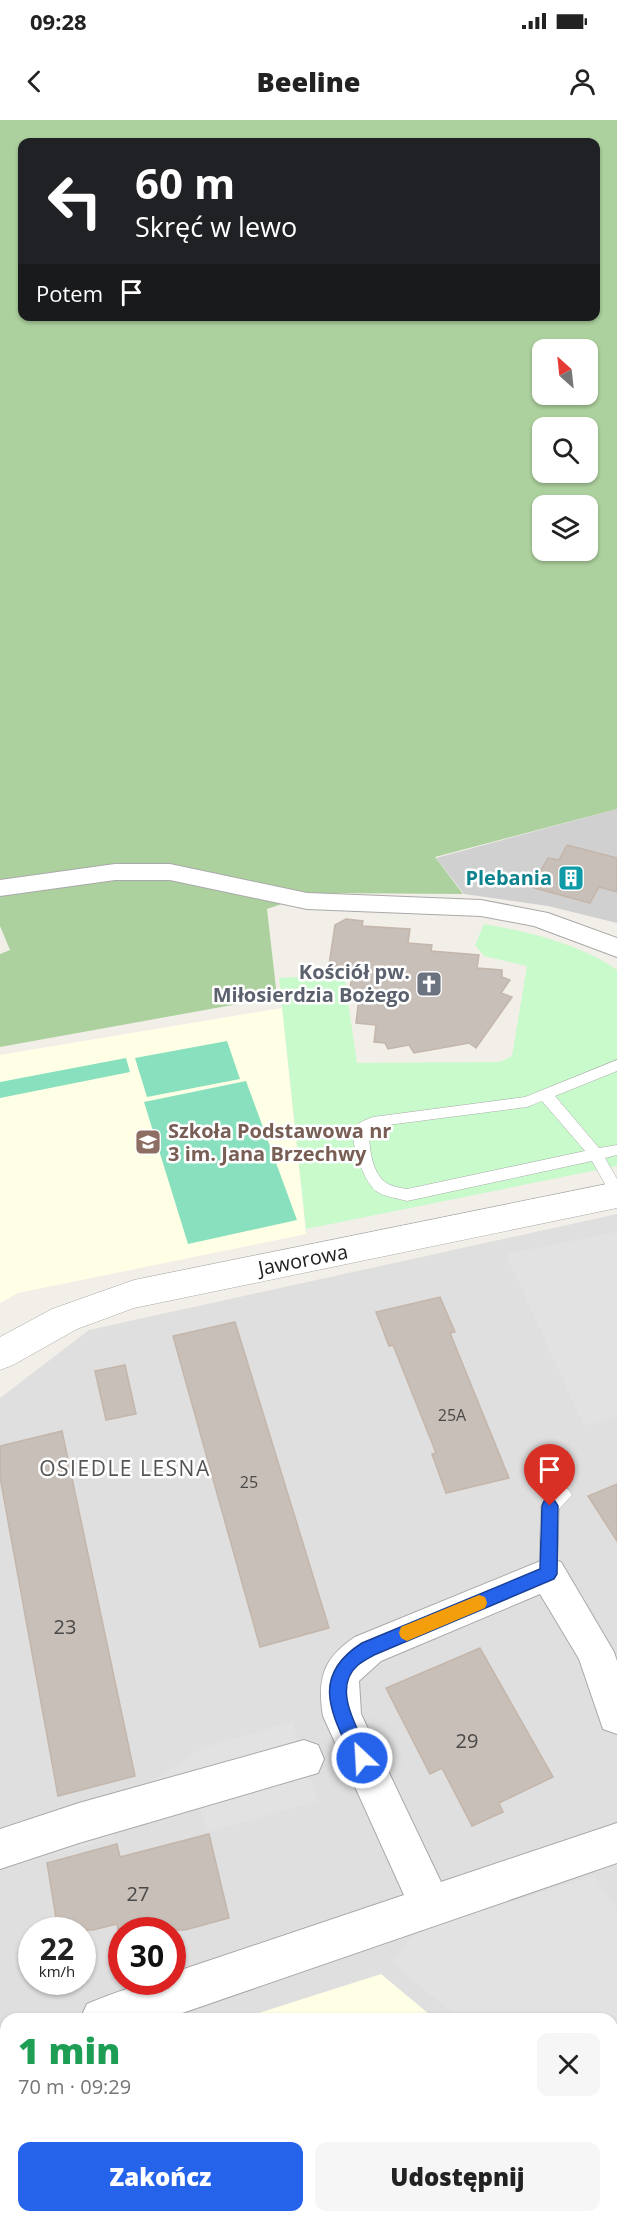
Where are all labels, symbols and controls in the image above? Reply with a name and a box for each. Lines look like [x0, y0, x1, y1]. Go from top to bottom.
text: 09:28 [30, 6, 87, 36]
text: Beeline [257, 63, 360, 100]
icon: back [18, 65, 51, 98]
icon: person [566, 65, 599, 98]
text: 60 m [135, 154, 235, 211]
icon: left [36, 162, 114, 240]
text: Skręć w lewo [135, 208, 297, 245]
icon: arrive [115, 276, 148, 309]
text: Potem [36, 278, 103, 308]
north arrow [532, 339, 598, 405]
map controls [532, 339, 598, 561]
button: search [532, 417, 598, 483]
button: layers [532, 495, 598, 561]
building icon: Plebania [556, 863, 586, 893]
place label: Plebania [465, 864, 552, 891]
place label: Kościół pw. Miłosierdzia Bożego [213, 958, 410, 1008]
church icon: Kościół pw. Miłosierdzia Bożego [414, 969, 444, 999]
place label: Szkoła Podstawowa nr 3 im. Jana Brzechwy [168, 1117, 391, 1167]
school or university icon: Szkoła Podstawowa nr 3 im. Jana Brzechwy [133, 1127, 163, 1157]
street label: Jaworowa [254, 1238, 350, 1282]
house number: 25A [438, 1404, 467, 1426]
pin [524, 1444, 575, 1506]
icon: arrive [533, 1453, 566, 1486]
district label: OSIEDLE LESNA [39, 1454, 211, 1482]
house number: 25 [240, 1471, 258, 1493]
house number: 23 [54, 1613, 76, 1640]
position arrow [330, 1726, 394, 1790]
house number: 29 [456, 1727, 478, 1754]
house number: 27 [127, 1880, 149, 1907]
speed limit sign: 30 [108, 1917, 186, 1995]
text: 22 [40, 1928, 74, 1969]
text: km/h [39, 1961, 75, 1981]
text: 1 min [18, 2026, 120, 2075]
button: close [537, 2033, 600, 2096]
text: 70 m · 09:29 [18, 2073, 131, 2100]
button: Zakończ [18, 2142, 303, 2211]
button: Udostępnij [315, 2142, 600, 2211]

